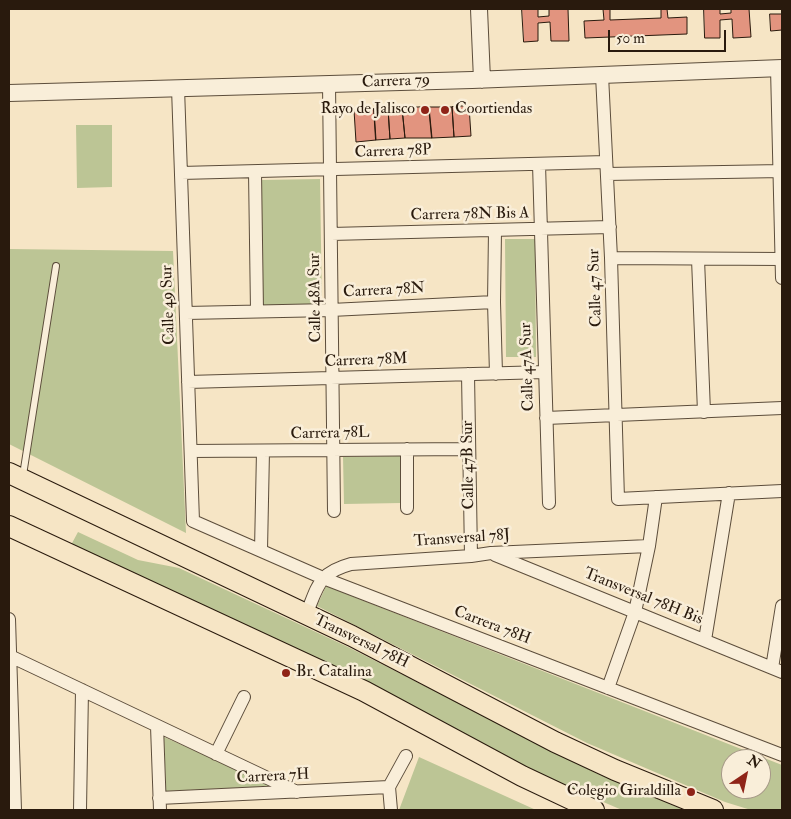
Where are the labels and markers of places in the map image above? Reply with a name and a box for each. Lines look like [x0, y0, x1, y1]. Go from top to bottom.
place label: Rayo de Jalisco [321, 100, 415, 120]
place label: Coortiendas [455, 100, 532, 120]
marker: Rayo de Jalisco [419, 104, 431, 116]
marker: Coortiendas [439, 104, 451, 116]
place label: Br. Catalina [296, 663, 372, 683]
marker: Br. Catalina [280, 667, 292, 679]
place label: Colegio Giraldilla [567, 782, 681, 802]
marker: Colegio Giraldilla [685, 786, 697, 798]

